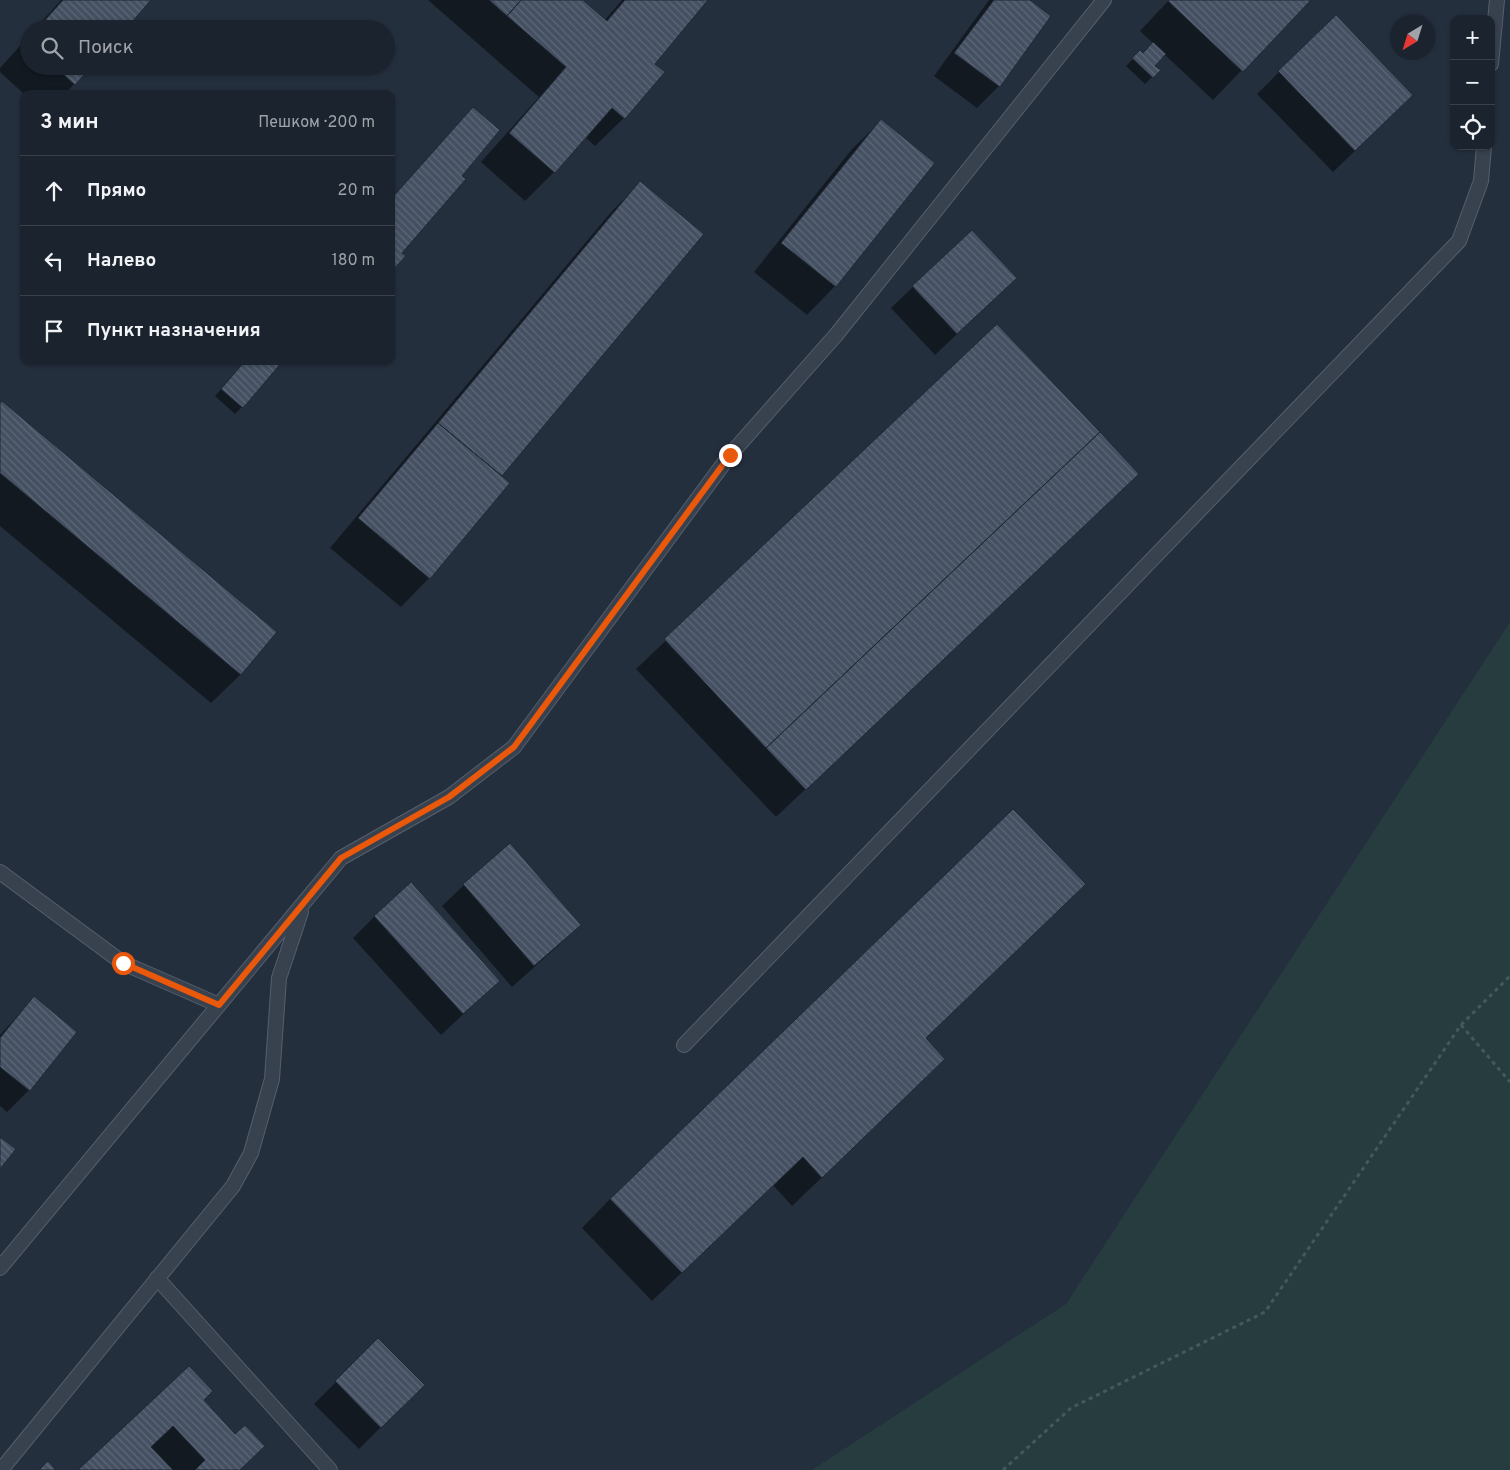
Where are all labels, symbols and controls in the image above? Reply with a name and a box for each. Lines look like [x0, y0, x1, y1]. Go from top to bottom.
north arrow [1390, 15, 1435, 60]
map controls [1450, 15, 1495, 150]
button: + [1450, 15, 1495, 60]
search box [20, 20, 395, 75]
icon: search [38, 34, 66, 62]
text: Поиск [78, 36, 134, 60]
button: − [1450, 60, 1495, 105]
button: locate [1450, 105, 1495, 150]
text: 3 мин [40, 109, 99, 136]
text: Пешком · 200 m [258, 113, 375, 133]
icon: ahead [40, 177, 68, 205]
text: Прямо [87, 179, 146, 203]
text: 20 m [338, 181, 375, 201]
icon: left [40, 247, 68, 275]
text: Налево [87, 249, 156, 273]
text: 180 m [332, 251, 375, 271]
icon: arrive [40, 317, 68, 345]
text: Пункт назначения [87, 319, 261, 343]
route end [719, 444, 742, 467]
route start [112, 952, 135, 975]

